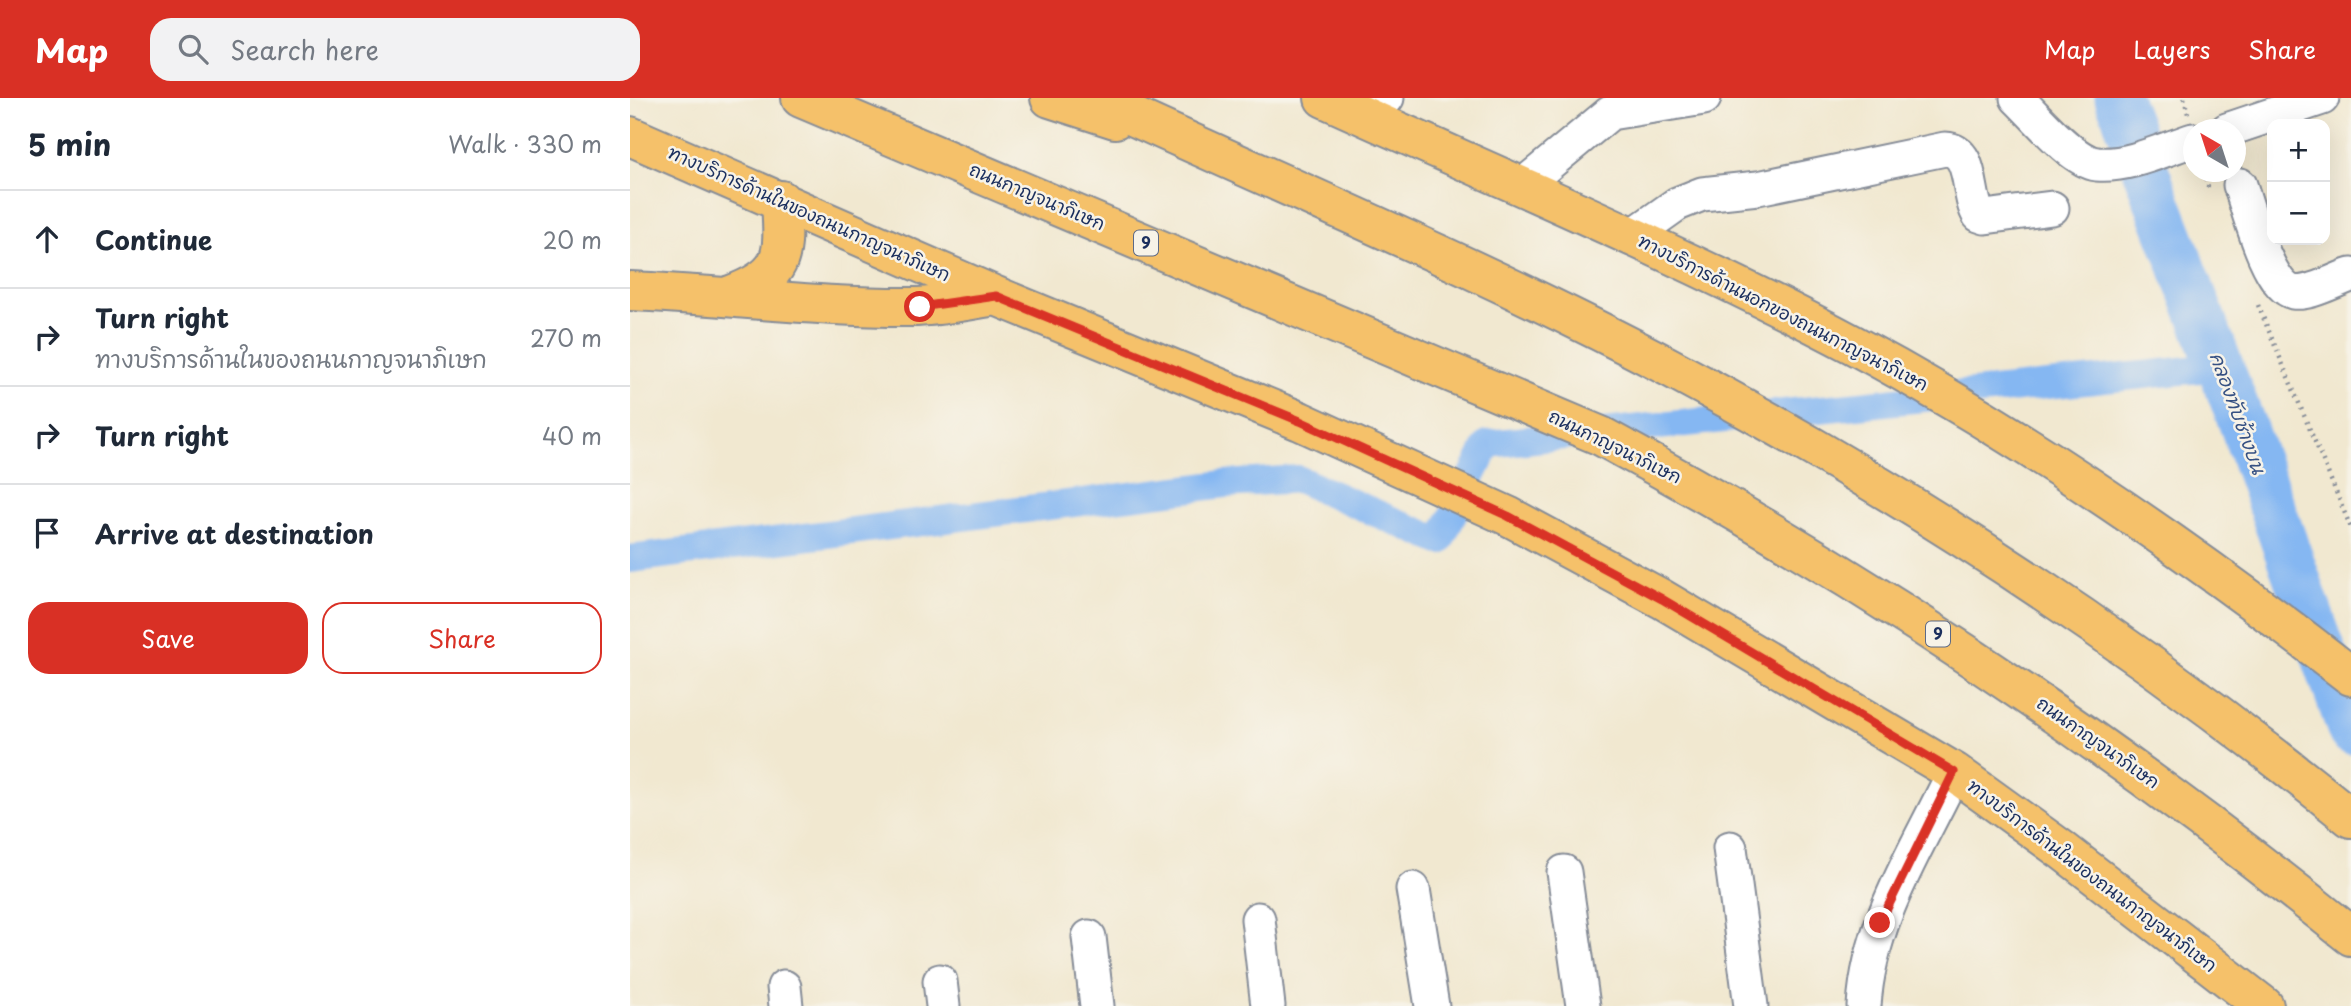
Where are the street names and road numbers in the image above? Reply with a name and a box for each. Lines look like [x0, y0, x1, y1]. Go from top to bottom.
street label: ทางบริการด้านในของถนนกาญจนาภิเษก [664, 138, 955, 287]
street label: ถนนกาญจนาภิเษก [966, 155, 1110, 236]
street label: ทางบริการด้านนอกของถนนกาญจนาภิเษก [1634, 226, 1934, 397]
road number: 9 [1134, 230, 1158, 256]
street label: ถนนกาญจนาภิเษก [1545, 402, 1687, 490]
road number: 9 [1926, 622, 1950, 646]
street label: ถนนกาญจนาภิเษก [2032, 689, 2166, 794]
street label: ทางบริการด้านในของถนนกาญจนาภิเษก [1962, 772, 2223, 978]

